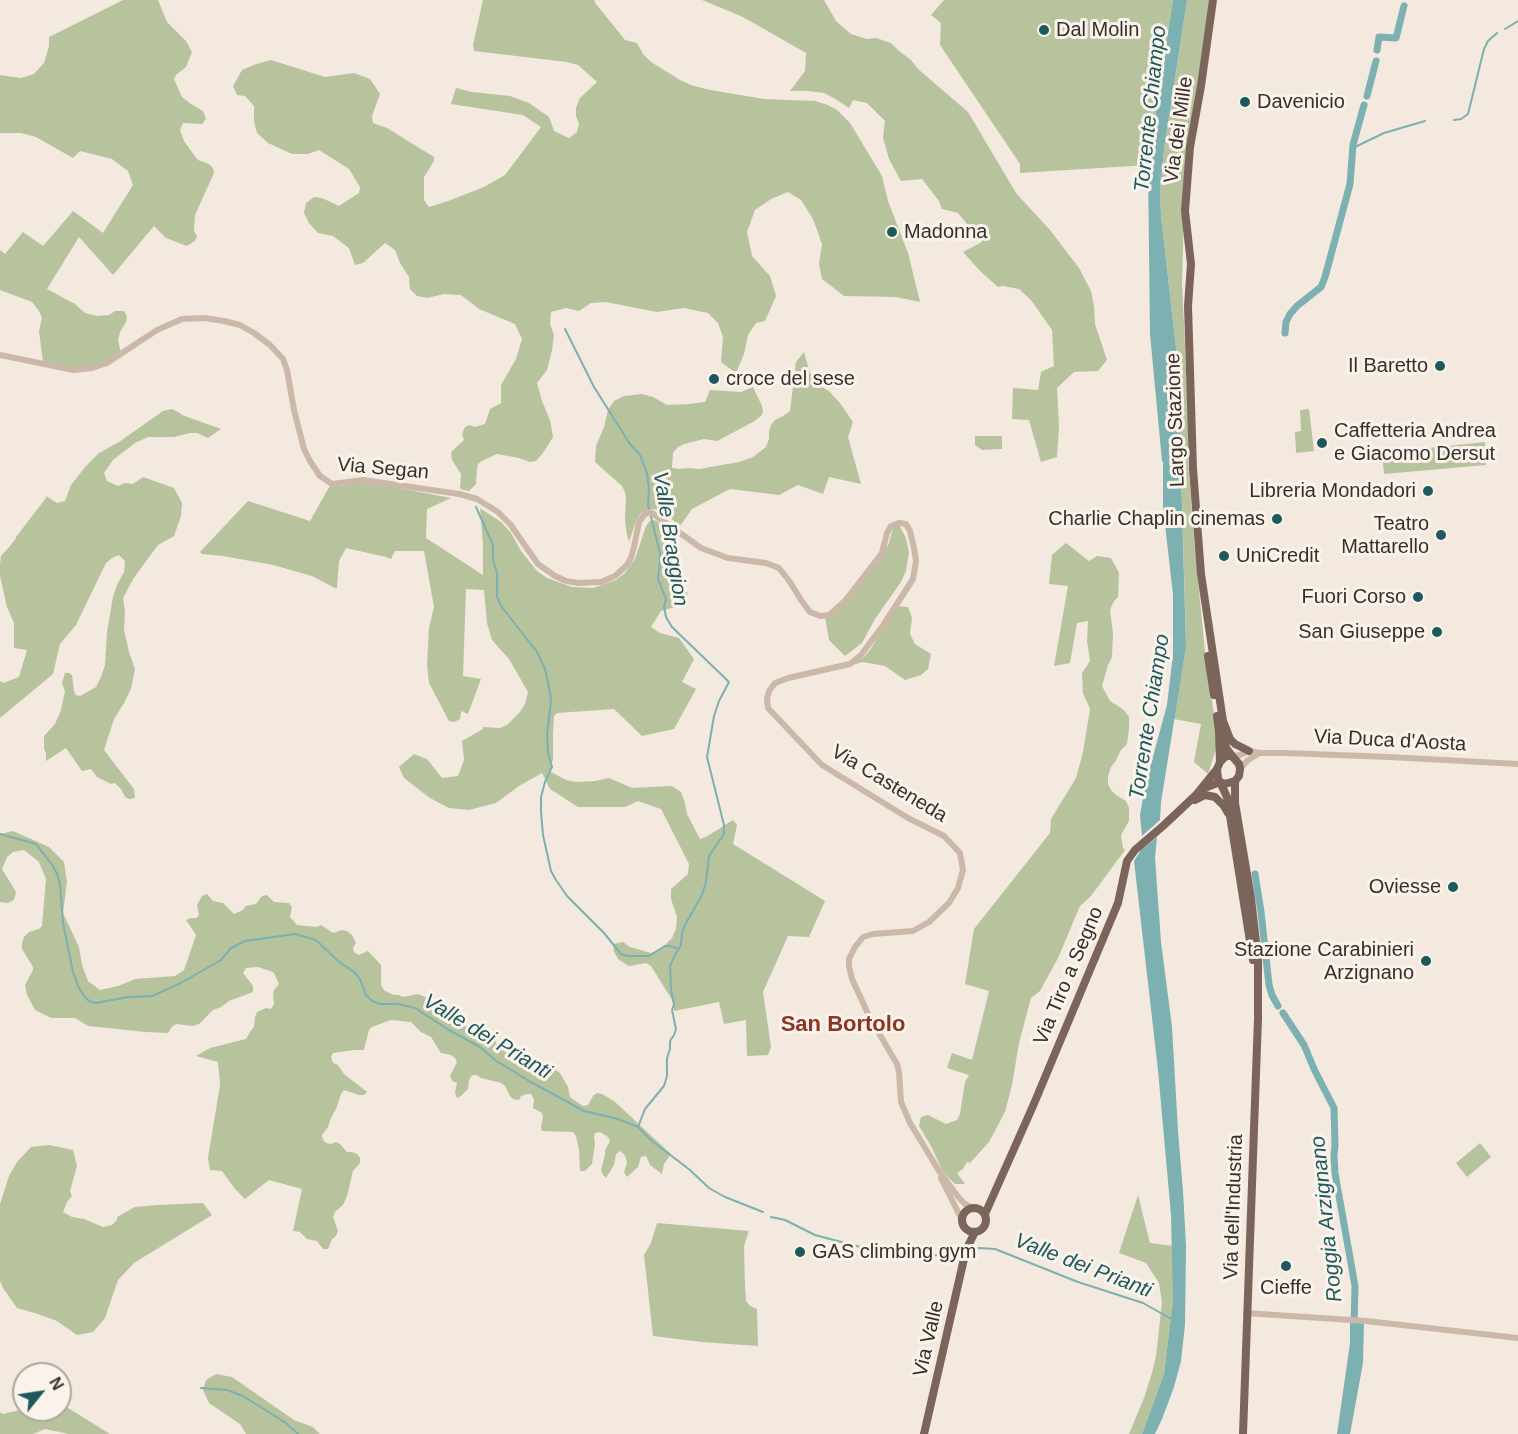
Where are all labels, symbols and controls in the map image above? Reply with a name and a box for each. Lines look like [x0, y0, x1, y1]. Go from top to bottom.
place label: Dal Molin [1056, 18, 1139, 42]
marker: Dal Molin [1037, 23, 1051, 37]
water label: Torrente Chiampo [1130, 24, 1172, 194]
street label: Via dei Mille [1160, 75, 1198, 185]
place label: Davenicio [1257, 90, 1345, 114]
marker: Davenicio [1238, 95, 1252, 109]
place label: Madonna [904, 220, 987, 244]
marker: Madonna [885, 225, 899, 239]
street label: Largo Stazione [1162, 352, 1190, 488]
place label: Il Baretto [1348, 354, 1428, 378]
marker: Il Baretto [1433, 359, 1447, 373]
place label: croce del sese [726, 367, 855, 391]
marker: croce del sese [707, 372, 721, 386]
place label: Caffetteria Andrea e Giacomo Dersut [1334, 419, 1496, 466]
marker: Caffetteria Andrea e Giacomo Dersut [1315, 436, 1329, 450]
street label: Via Segan [336, 453, 430, 485]
water label: Valle Braggion [647, 470, 693, 608]
place label: Libreria Mondadori [1249, 479, 1416, 503]
marker: Libreria Mondadori [1421, 484, 1435, 498]
place label: Charlie Chaplin cinemas [1048, 507, 1265, 531]
marker: Charlie Chaplin cinemas [1270, 512, 1284, 526]
place label: Teatro Mattarello [1341, 512, 1429, 559]
marker: Teatro Mattarello [1434, 528, 1448, 542]
place label: UniCredit [1236, 544, 1319, 568]
marker: UniCredit [1217, 549, 1231, 563]
place label: Fuori Corso [1302, 585, 1406, 609]
marker: Fuori Corso [1411, 590, 1425, 604]
place label: San Giuseppe [1298, 620, 1425, 644]
marker: San Giuseppe [1430, 625, 1444, 639]
water label: Torrente Chiampo [1124, 632, 1176, 802]
street label: Via Duca d'Aosta [1313, 725, 1467, 757]
street label: Via Casteneda [827, 740, 951, 828]
place label: Oviesse [1369, 875, 1441, 899]
marker: Oviesse [1446, 880, 1460, 894]
street label: Via Tiro a Segno [1029, 903, 1109, 1049]
place label: Stazione Carabinieri Arzignano [1234, 938, 1414, 985]
marker: Stazione Carabinieri Arzignano [1419, 954, 1433, 968]
water label: Valle dei Prianti [418, 989, 556, 1085]
district label: San Bortolo [781, 1012, 905, 1038]
street label: Via dell'Industria [1219, 1134, 1249, 1280]
water label: Roggia Arzignano [1306, 1135, 1348, 1303]
water label: Valle dei Prianti [1011, 1228, 1155, 1304]
place label: GAS climbing gym [812, 1240, 976, 1264]
marker: GAS climbing gym [793, 1245, 807, 1259]
marker: Cieffe [1279, 1259, 1293, 1273]
place label: Cieffe [1260, 1276, 1312, 1300]
street label: Via Valle [909, 1299, 949, 1379]
north arrow [12, 1362, 72, 1422]
text: N [46, 1374, 67, 1393]

